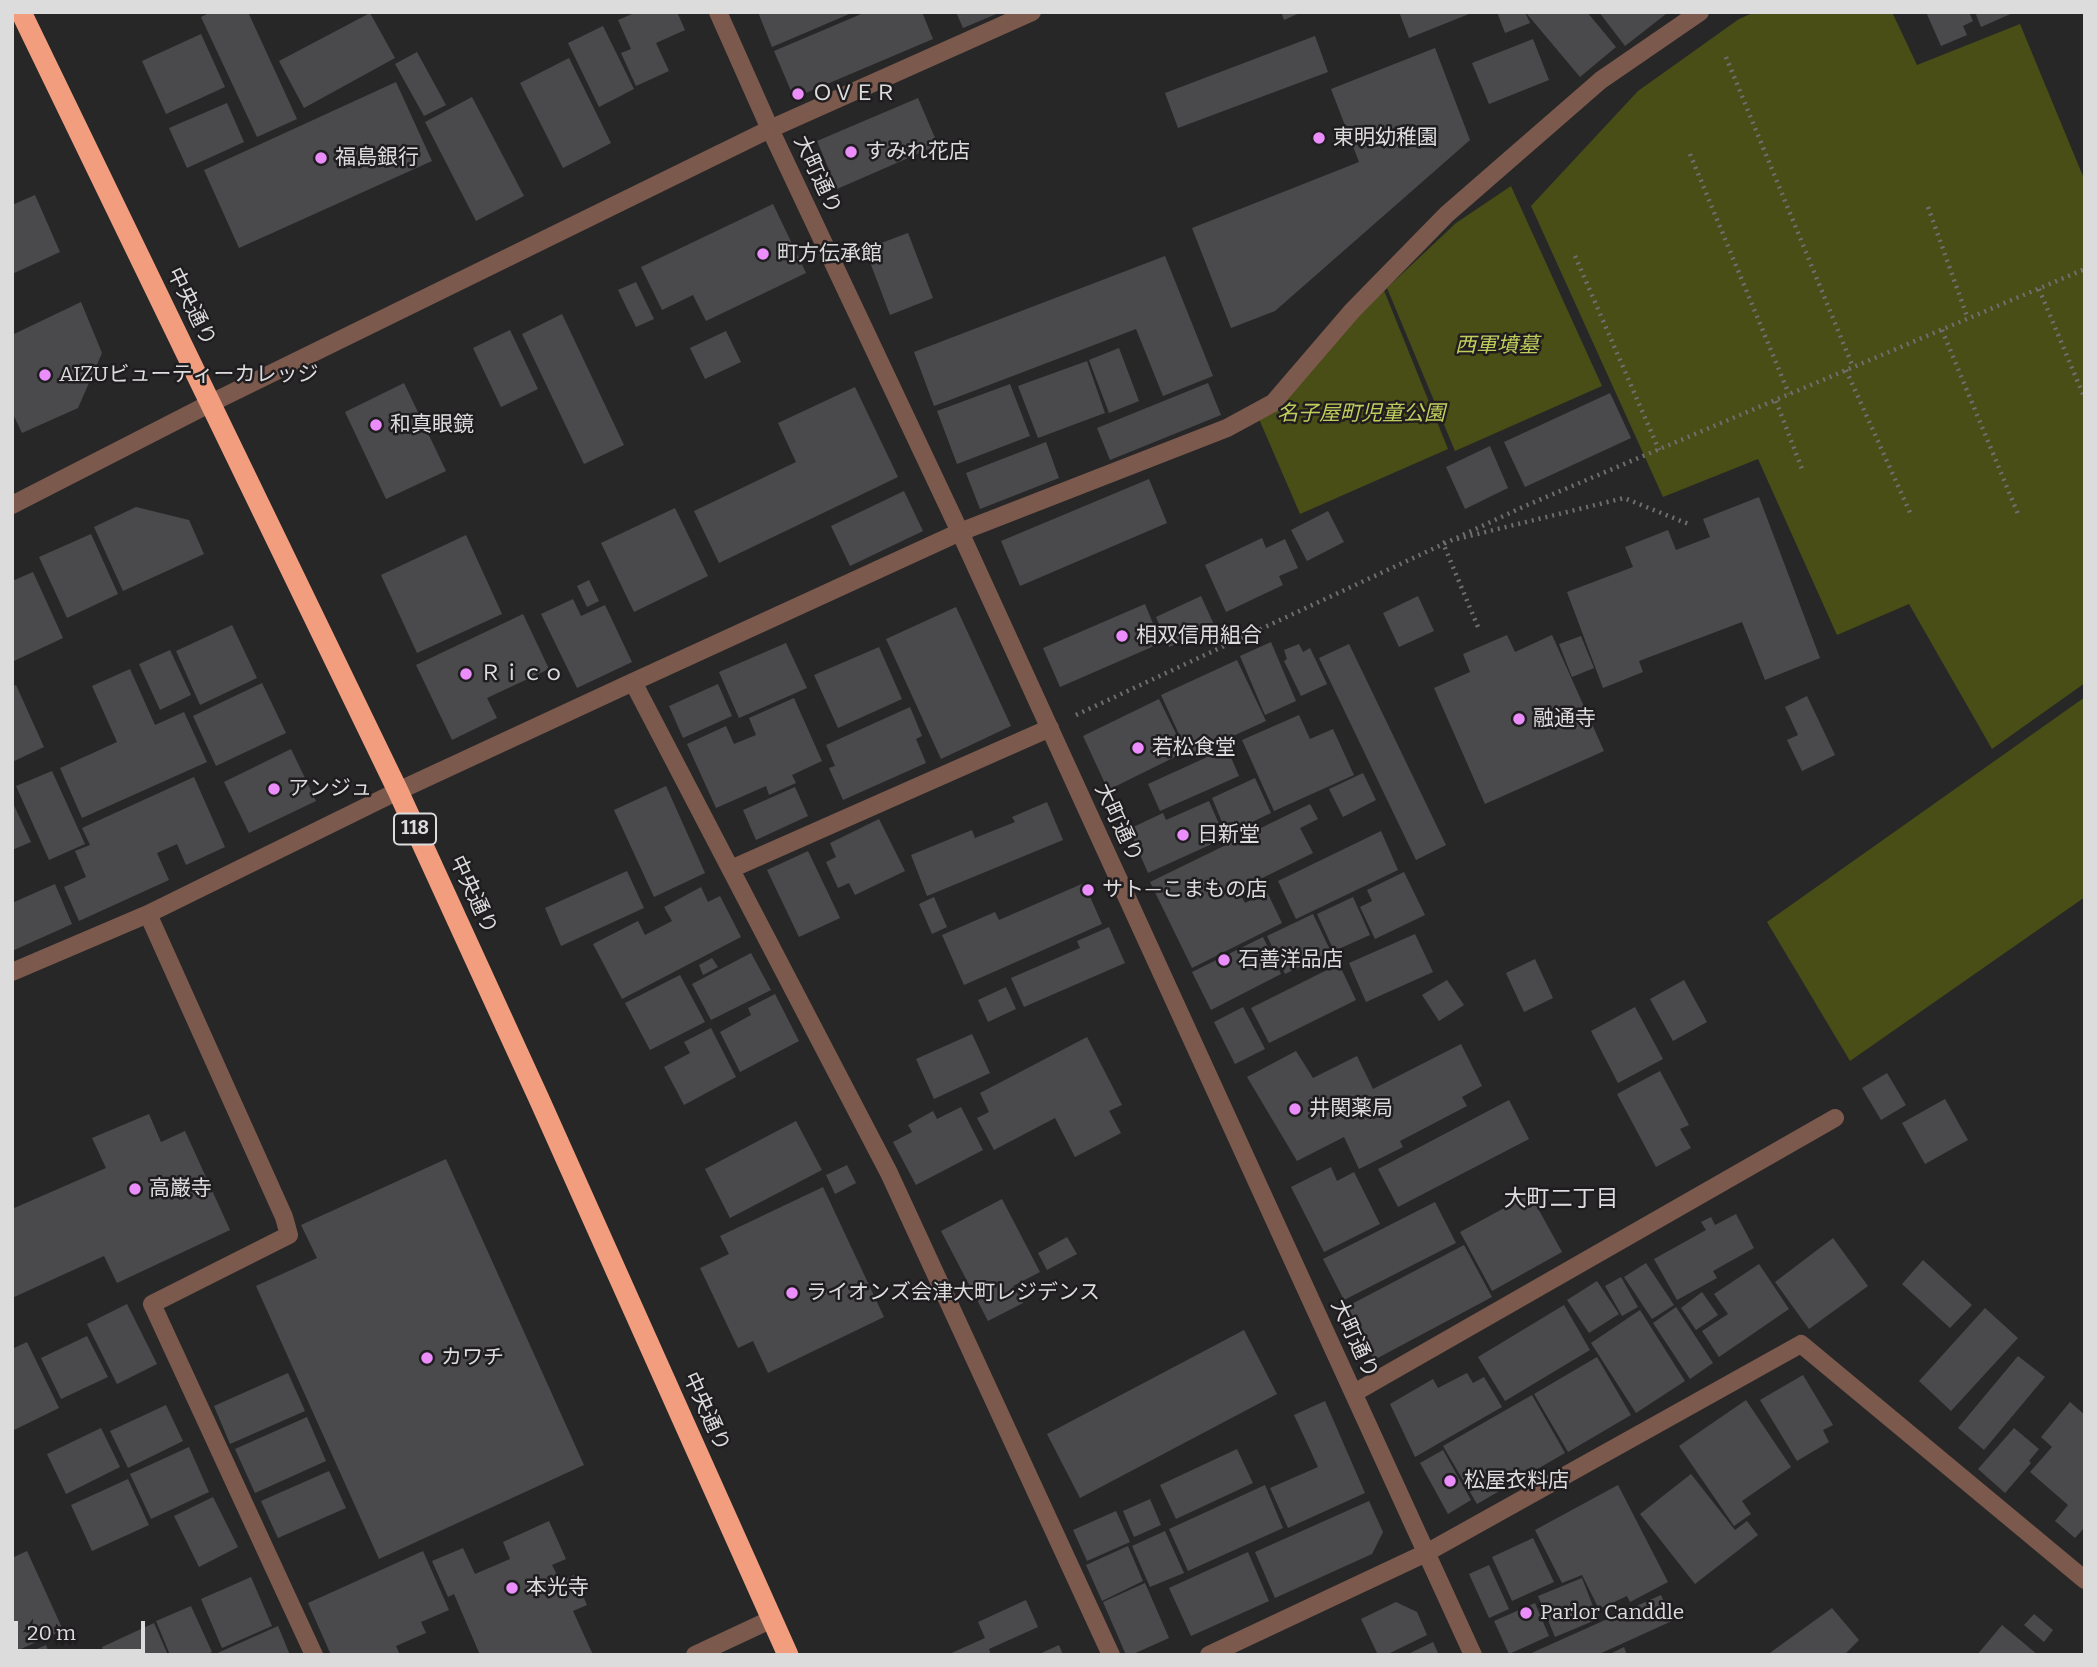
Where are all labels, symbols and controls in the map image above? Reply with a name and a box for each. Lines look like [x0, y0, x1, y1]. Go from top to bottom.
place label: ＯＶＥＲ [812, 81, 896, 107]
marker: ＯＶＥＲ [790, 86, 806, 102]
place label: 東明幼稚園 [1333, 125, 1438, 151]
marker: 東明幼稚園 [1311, 130, 1327, 146]
street label: 大町通り [788, 132, 846, 218]
place label: すみれ花店 [865, 139, 970, 165]
marker: すみれ花店 [843, 144, 859, 160]
place label: 福島銀行 [335, 145, 419, 171]
marker: 福島銀行 [313, 150, 329, 166]
place label: 町方伝承館 [777, 241, 882, 267]
marker: 町方伝承館 [755, 246, 771, 262]
street label: 中央通り [161, 264, 221, 350]
park label: 西軍墳墓 [1455, 333, 1539, 359]
place label: AIZUビューティーカレッジ [59, 362, 319, 388]
marker: AIZUビューティーカレッジ [37, 367, 53, 383]
park label: 名子屋町児童公園 [1277, 401, 1445, 427]
place label: 和真眼鏡 [390, 412, 474, 438]
marker: 和真眼鏡 [368, 417, 384, 433]
place label: 相双信用組合 [1136, 623, 1262, 649]
marker: 相双信用組合 [1114, 628, 1130, 644]
place label: Ｒｉｃｏ [480, 661, 564, 687]
marker: Ｒｉｃｏ [458, 666, 474, 682]
place label: 融通寺 [1533, 706, 1596, 732]
marker: 融通寺 [1511, 711, 1527, 727]
place label: 若松食堂 [1152, 735, 1236, 761]
marker: 若松食堂 [1130, 740, 1146, 756]
place label: アンジュ [288, 776, 372, 802]
street label: 大町通り [1089, 780, 1147, 866]
marker: アンジュ [266, 781, 282, 797]
road number: 118 [394, 814, 436, 844]
place label: 日新堂 [1197, 822, 1260, 848]
marker: 日新堂 [1175, 827, 1191, 843]
street label: 中央通り [444, 852, 502, 938]
place label: サト―こまもの店 [1102, 877, 1267, 903]
marker: サト―こまもの店 [1080, 882, 1096, 898]
place label: 石善洋品店 [1238, 947, 1343, 973]
marker: 石善洋品店 [1216, 952, 1232, 968]
place label: 井関薬局 [1309, 1096, 1393, 1122]
marker: 井関薬局 [1287, 1101, 1303, 1117]
place label: 高巌寺 [149, 1176, 212, 1202]
marker: 高巌寺 [127, 1181, 143, 1197]
district label: 大町二丁目 [1504, 1186, 1618, 1214]
place label: ライオンズ会津大町レジデンス [806, 1280, 1100, 1306]
marker: ライオンズ会津大町レジデンス [784, 1285, 800, 1301]
street label: 大町通り [1325, 1296, 1383, 1382]
place label: カワチ [441, 1345, 504, 1371]
marker: カワチ [419, 1350, 435, 1366]
street label: 中央通り [677, 1369, 735, 1455]
place label: 松屋衣料店 [1464, 1468, 1569, 1494]
marker: 松屋衣料店 [1442, 1473, 1458, 1489]
place label: 本光寺 [526, 1575, 589, 1601]
marker: 本光寺 [504, 1580, 520, 1596]
place label: Parlor Canddle [1540, 1600, 1684, 1626]
marker: Parlor Canddle [1518, 1605, 1534, 1621]
scale bar [18, 1608, 149, 1652]
text: 20 m [27, 1620, 76, 1646]

